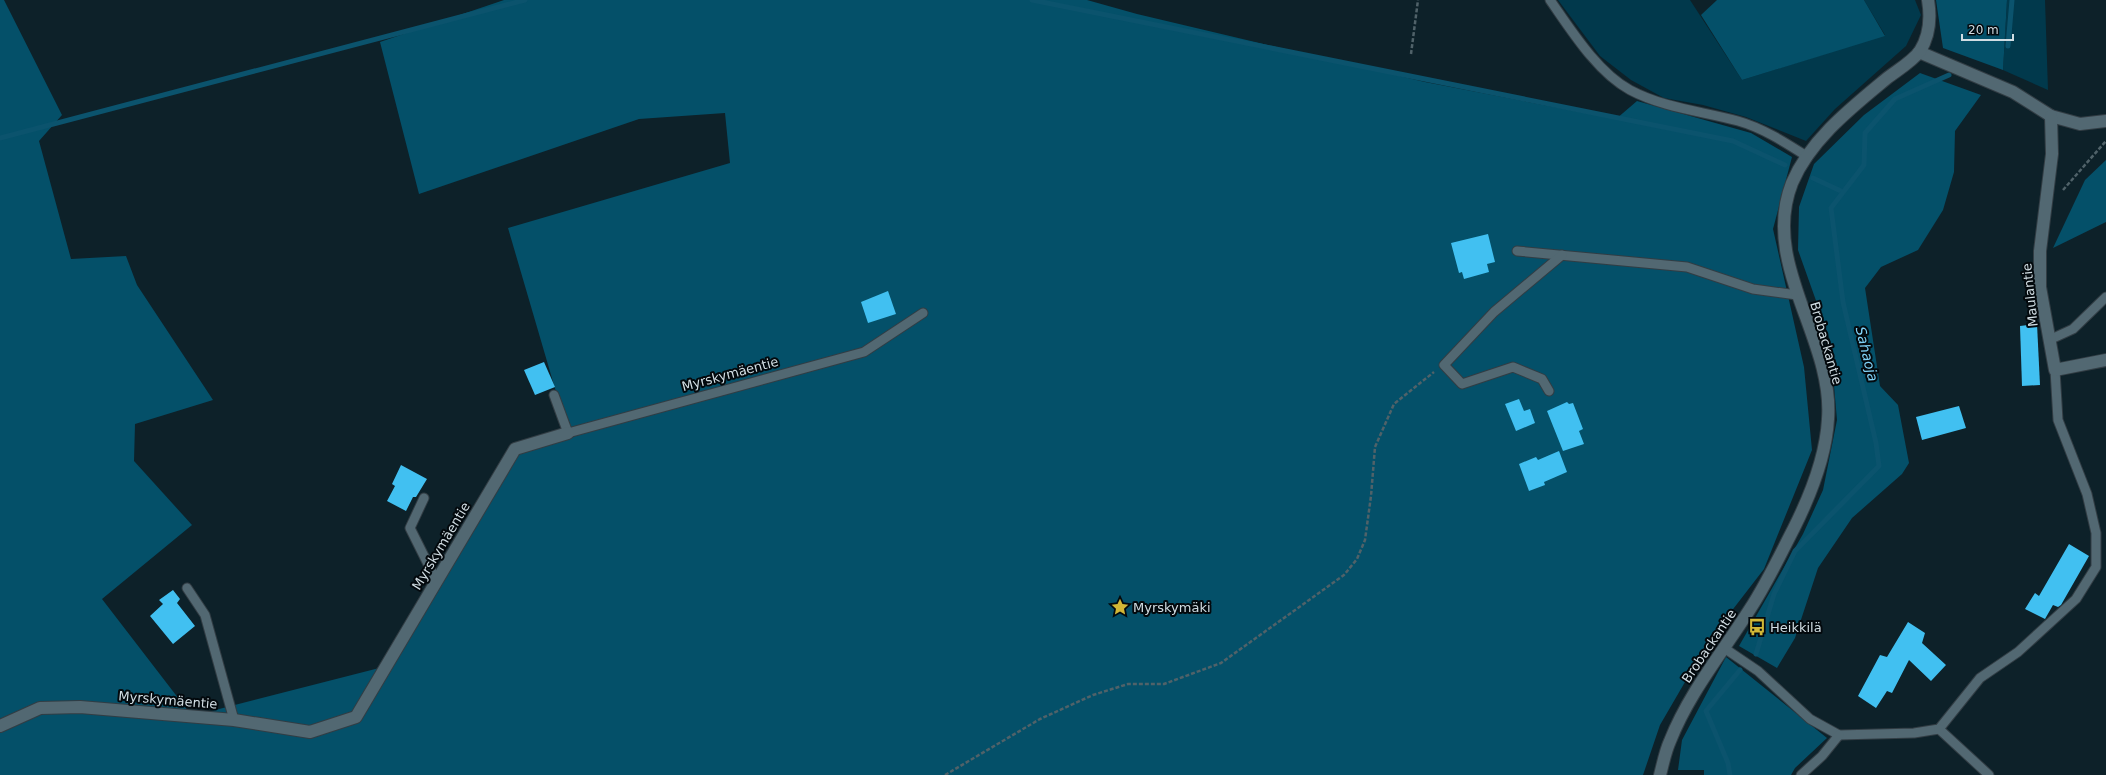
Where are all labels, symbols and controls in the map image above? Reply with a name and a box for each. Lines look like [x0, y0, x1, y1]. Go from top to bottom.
scale bar [1962, 16, 2013, 42]
text: 20 m [1968, 23, 1999, 37]
street label: Maulantie [2019, 262, 2041, 328]
street label: Brobackantie [1807, 300, 1845, 386]
water label: Sahaoja [1852, 325, 1882, 383]
street label: Myrskymäentie [680, 354, 780, 394]
street label: Myrskymäentie [409, 500, 473, 592]
place icon: Myrskymäki [1110, 597, 1130, 617]
place label: Myrskymäki [1133, 600, 1211, 615]
street label: Brobackantie [1679, 606, 1739, 686]
bus stop icon: Heikkilä [1747, 617, 1767, 637]
place label: Heikkilä [1770, 620, 1822, 635]
street label: Myrskymäentie [118, 688, 218, 712]

